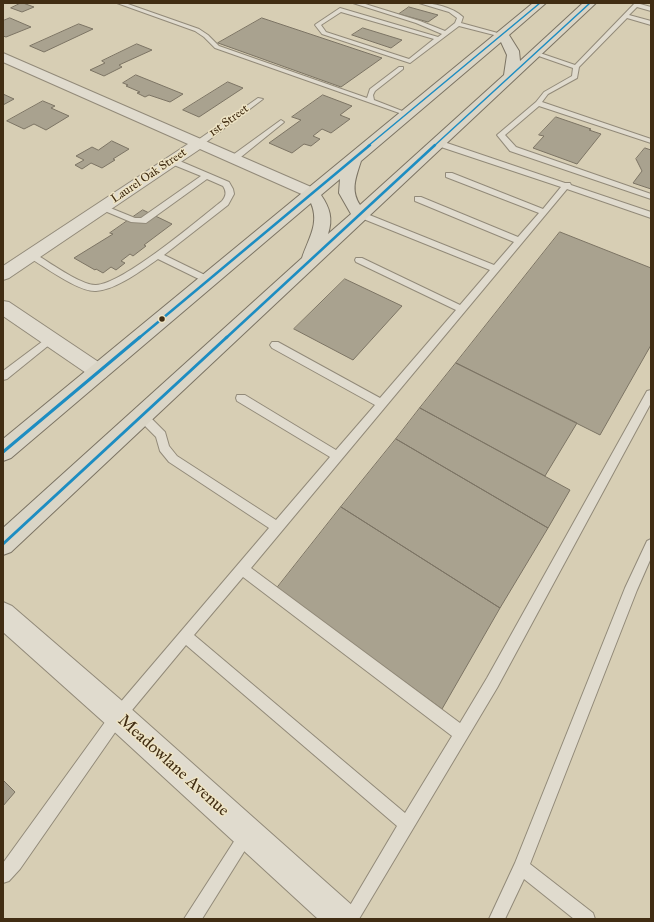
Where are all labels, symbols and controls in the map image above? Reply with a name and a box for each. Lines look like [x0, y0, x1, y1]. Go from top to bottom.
street label: 1st Street [206, 102, 252, 140]
street label: Laurel Oak Street [109, 145, 189, 207]
unlabelled marker [157, 314, 167, 324]
street label: Meadowlane Avenue [113, 711, 233, 821]

